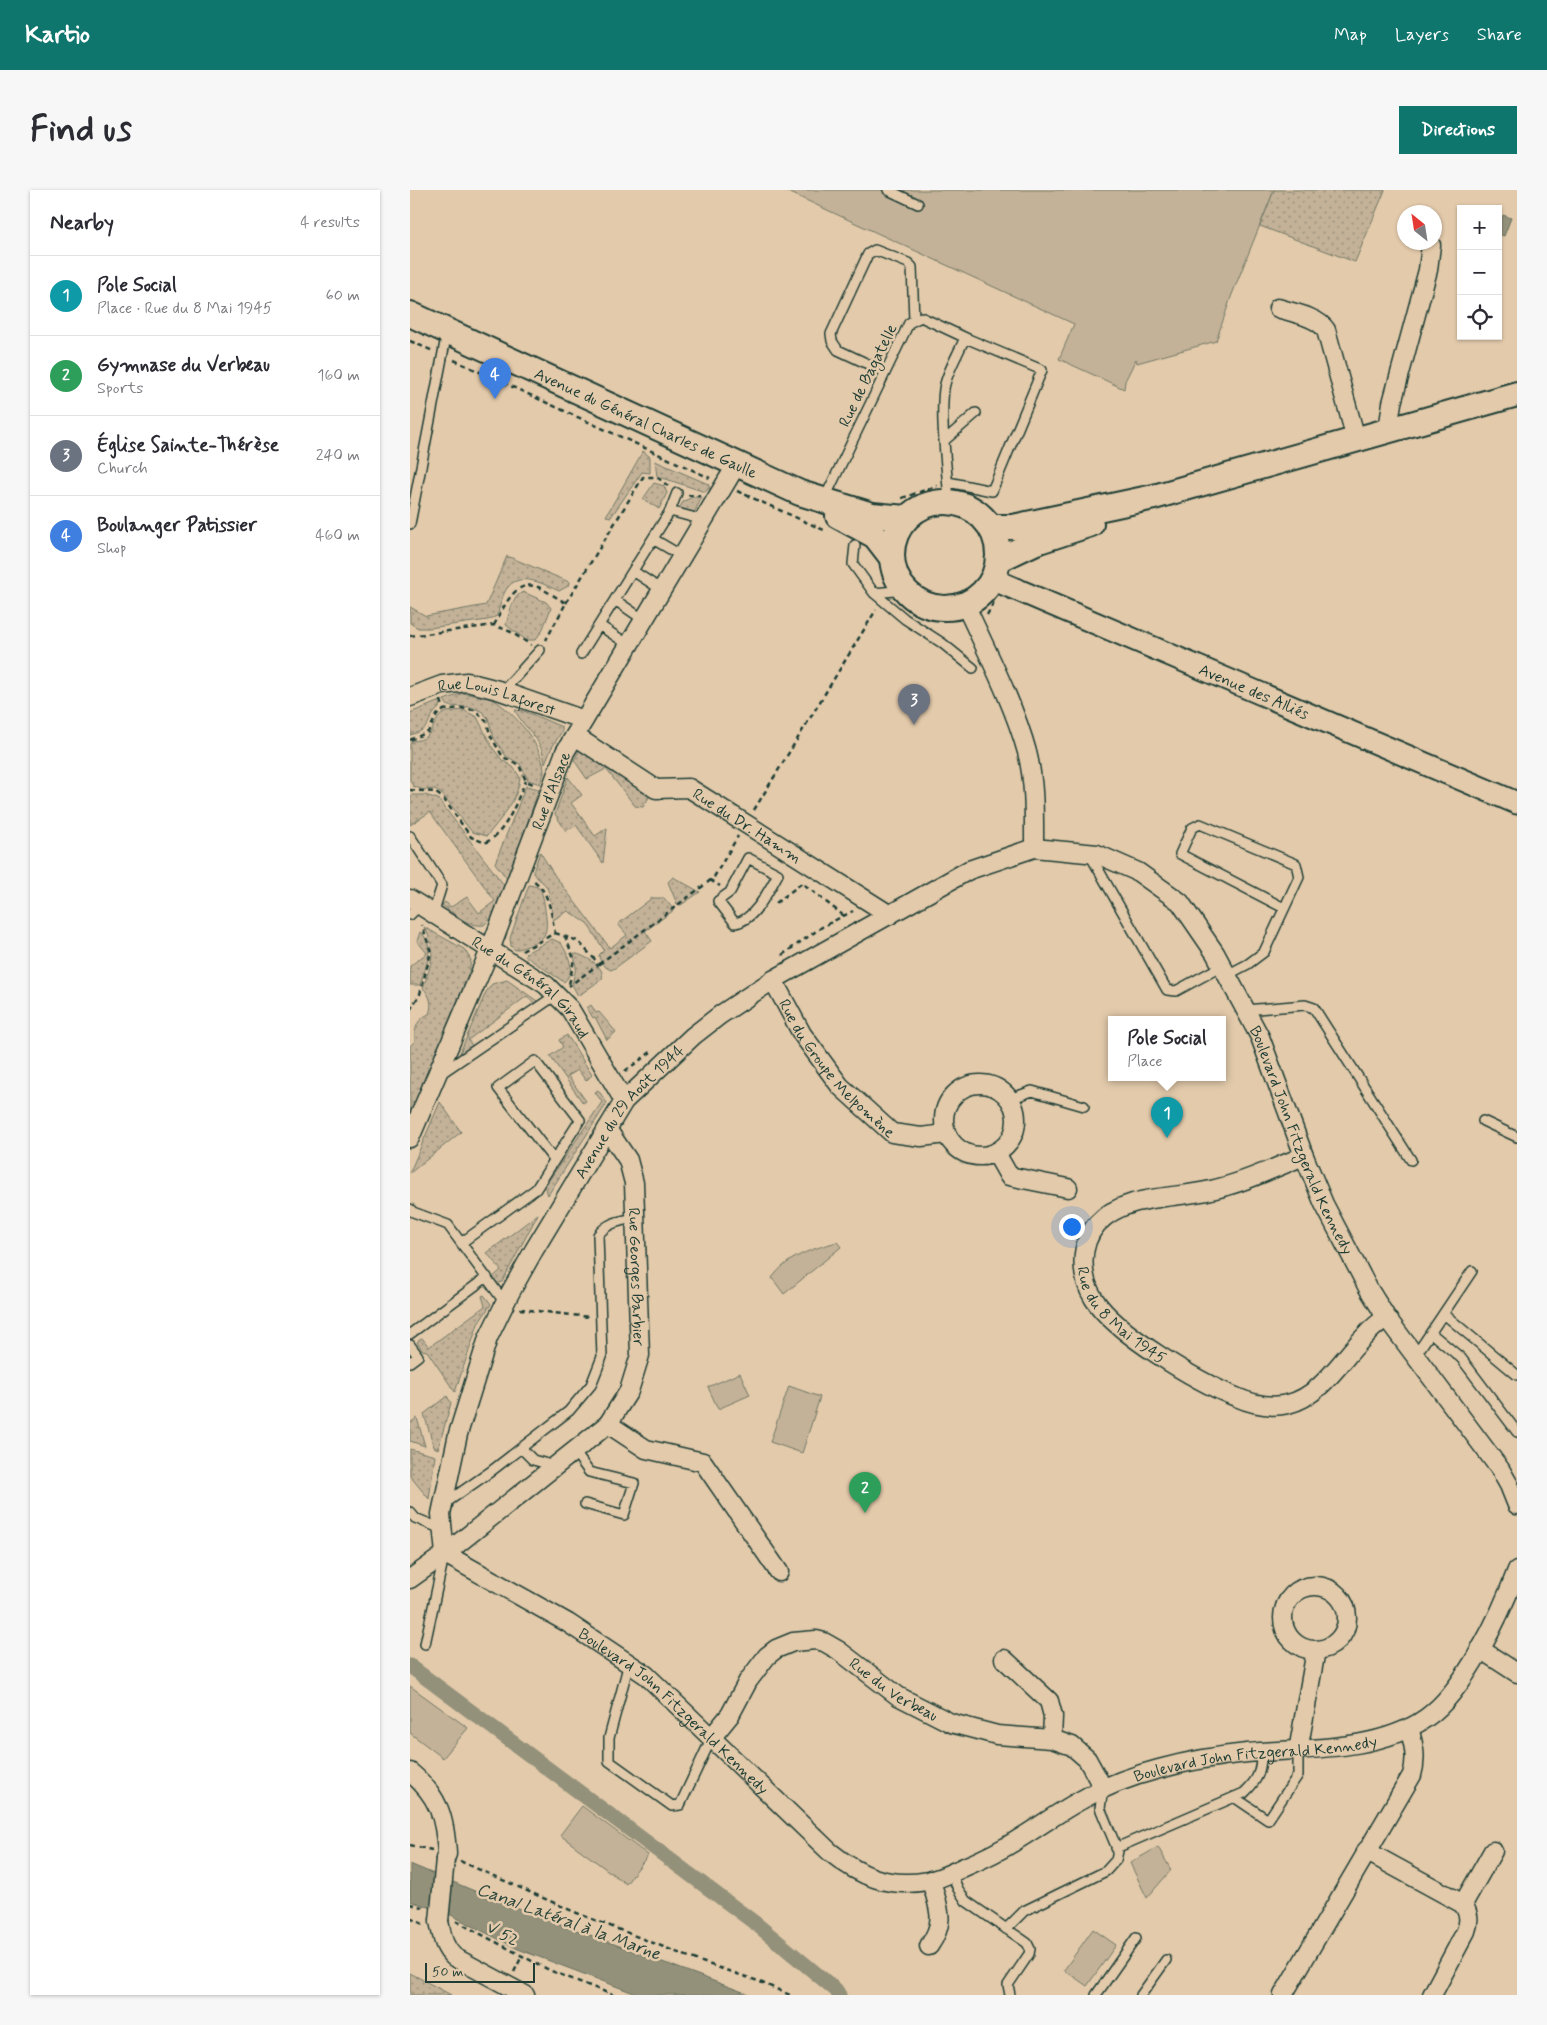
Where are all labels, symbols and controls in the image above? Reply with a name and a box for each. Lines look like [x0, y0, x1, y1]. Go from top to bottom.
text: Kartio [25, 20, 90, 51]
text: Map [1334, 23, 1367, 47]
text: Layers [1395, 23, 1449, 47]
text: Share [1477, 23, 1522, 47]
button: Directions [1399, 106, 1517, 154]
text: Find us [30, 107, 132, 153]
north arrow [1397, 205, 1442, 250]
map controls [1457, 205, 1502, 340]
button: + [1457, 205, 1502, 250]
text: Nearby [50, 209, 114, 237]
text: 4 results [300, 212, 360, 233]
button: − [1457, 250, 1502, 295]
text: Pole Social [97, 273, 177, 298]
text: 1 [62, 285, 70, 306]
text: 60 m [326, 285, 360, 306]
button: locate [1457, 295, 1502, 340]
text: Place · Rue du 8 Mai 1945 [97, 298, 272, 319]
street label: Rue de Bagatelle [834, 320, 903, 431]
text: Gymnase du Verbeau [97, 353, 270, 378]
pin: 4 [479, 358, 511, 399]
street label: Avenue du Général Charles de Gaulle [531, 364, 761, 484]
text: 2 [62, 365, 70, 386]
text: 160 m [317, 365, 360, 386]
text: Sports [97, 378, 143, 399]
text: Église Sainte-Thérèse [97, 433, 279, 458]
text: 3 [62, 445, 70, 466]
text: 240 m [316, 445, 360, 466]
text: Church [97, 458, 148, 479]
text: Boulanger Patissier [97, 513, 257, 538]
text: 4 [61, 525, 71, 546]
text: 460 m [315, 525, 360, 546]
text: Shop [97, 538, 126, 559]
street label: Avenue des Alliés [1195, 659, 1312, 725]
street label: Rue Louis Laforest [437, 673, 558, 721]
pin: 3 [898, 684, 930, 725]
street label: Rue d'Alsace [527, 748, 576, 833]
street label: Rue du Dr. Hamm [688, 784, 805, 869]
street label: Rue du Général Giraud [467, 932, 594, 1042]
street label: Rue du Groupe Melpomène [773, 996, 899, 1143]
popup [1108, 1016, 1226, 1081]
street label: Boulevard John Fitzgerald Kennedy [1244, 1022, 1358, 1259]
text: Pole Social [1127, 1026, 1207, 1051]
street label: Avenue du 29 Août 1944 [571, 1041, 689, 1183]
text: Place [1127, 1051, 1162, 1072]
pin: 1 [1151, 1097, 1183, 1138]
street label: Rue Georges Barbier [623, 1207, 649, 1347]
your location [1059, 1214, 1085, 1240]
street label: Rue du 8 Mai 1945 [1072, 1265, 1170, 1369]
pin: 2 [849, 1472, 881, 1513]
street label: Boulevard John Fitzgerald Kennedy [574, 1624, 773, 1800]
street label: Rue du Verbeau [844, 1653, 941, 1727]
street label: Boulevard John Fitzgerald Kennedy [1131, 1731, 1379, 1788]
water label: Canal Latéral à la Marne [473, 1878, 664, 1967]
street label: V 52 [483, 1917, 522, 1951]
scale bar [425, 1960, 535, 1983]
text: 50 m [432, 1963, 463, 1981]

